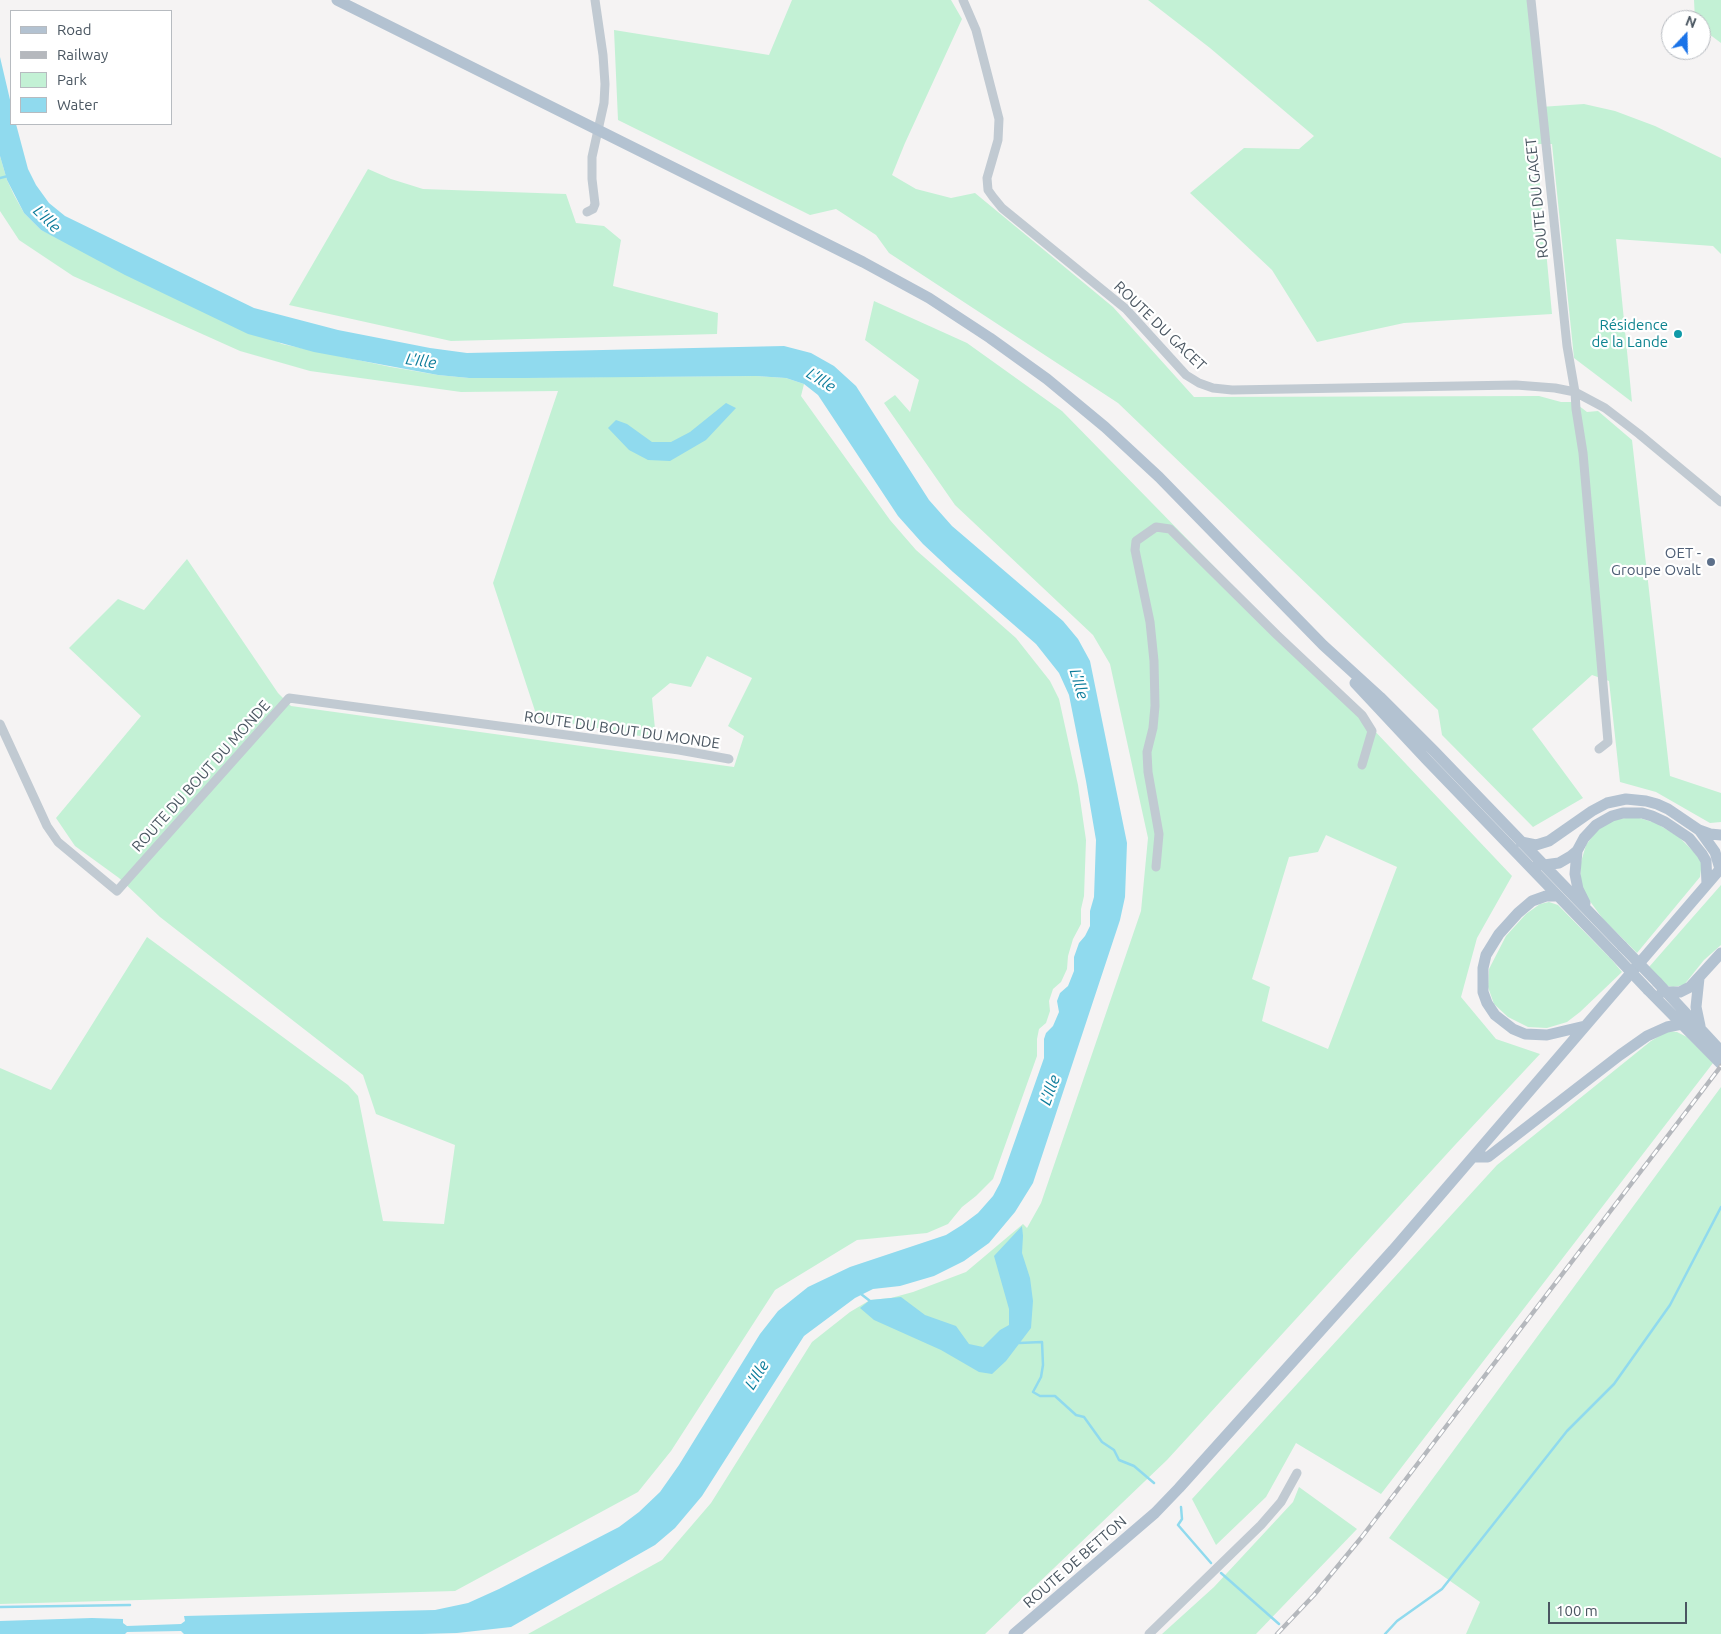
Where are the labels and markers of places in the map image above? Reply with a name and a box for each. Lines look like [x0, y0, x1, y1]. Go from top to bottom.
place label: Résidence de la Lande [1591, 316, 1668, 351]
marker: Résidence de la Lande [1672, 328, 1684, 340]
place label: OET - Groupe Ovalt [1611, 544, 1701, 579]
marker: OET - Groupe Ovalt [1705, 556, 1717, 568]

